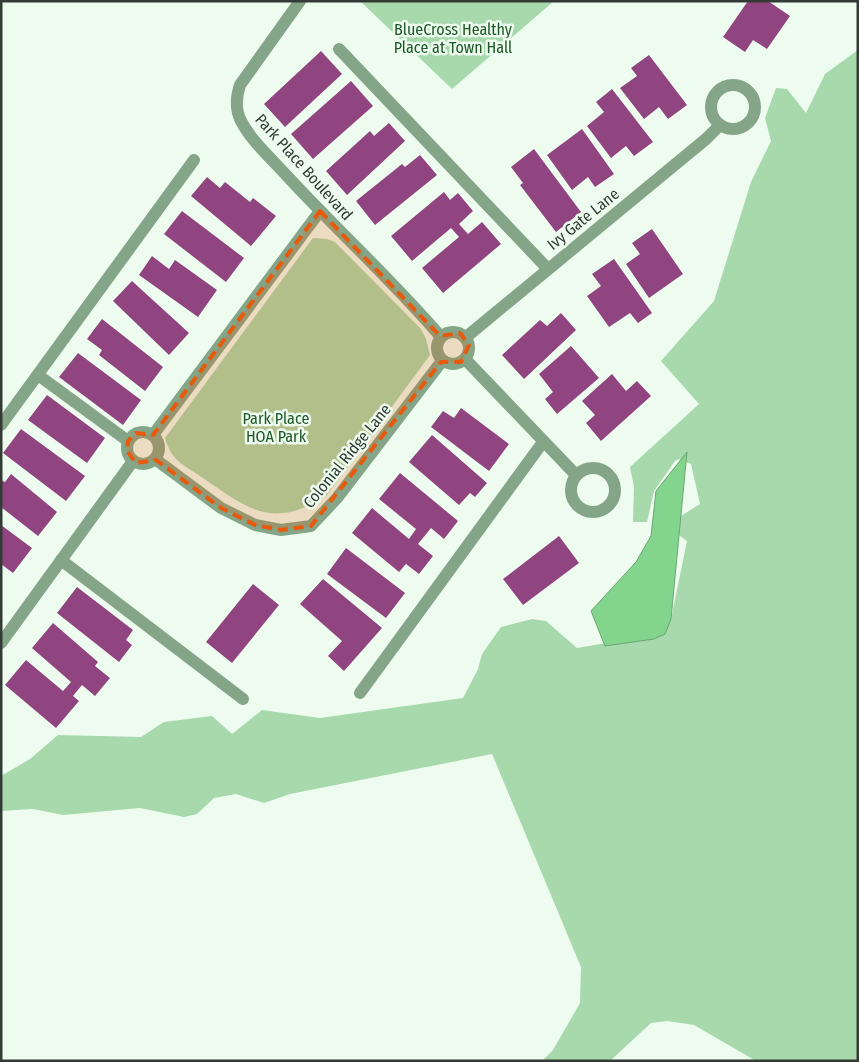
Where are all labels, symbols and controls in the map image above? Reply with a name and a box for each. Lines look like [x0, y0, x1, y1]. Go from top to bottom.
park label: BlueCross Healthy Place at Town Hall [394, 20, 513, 57]
street label: Park Place Boulevard [251, 110, 357, 224]
street label: Ivy Gate Lane [543, 184, 623, 254]
street label: Colonial Ridge Lane [299, 400, 395, 512]
park label: Park Place HOA Park [243, 409, 309, 446]

